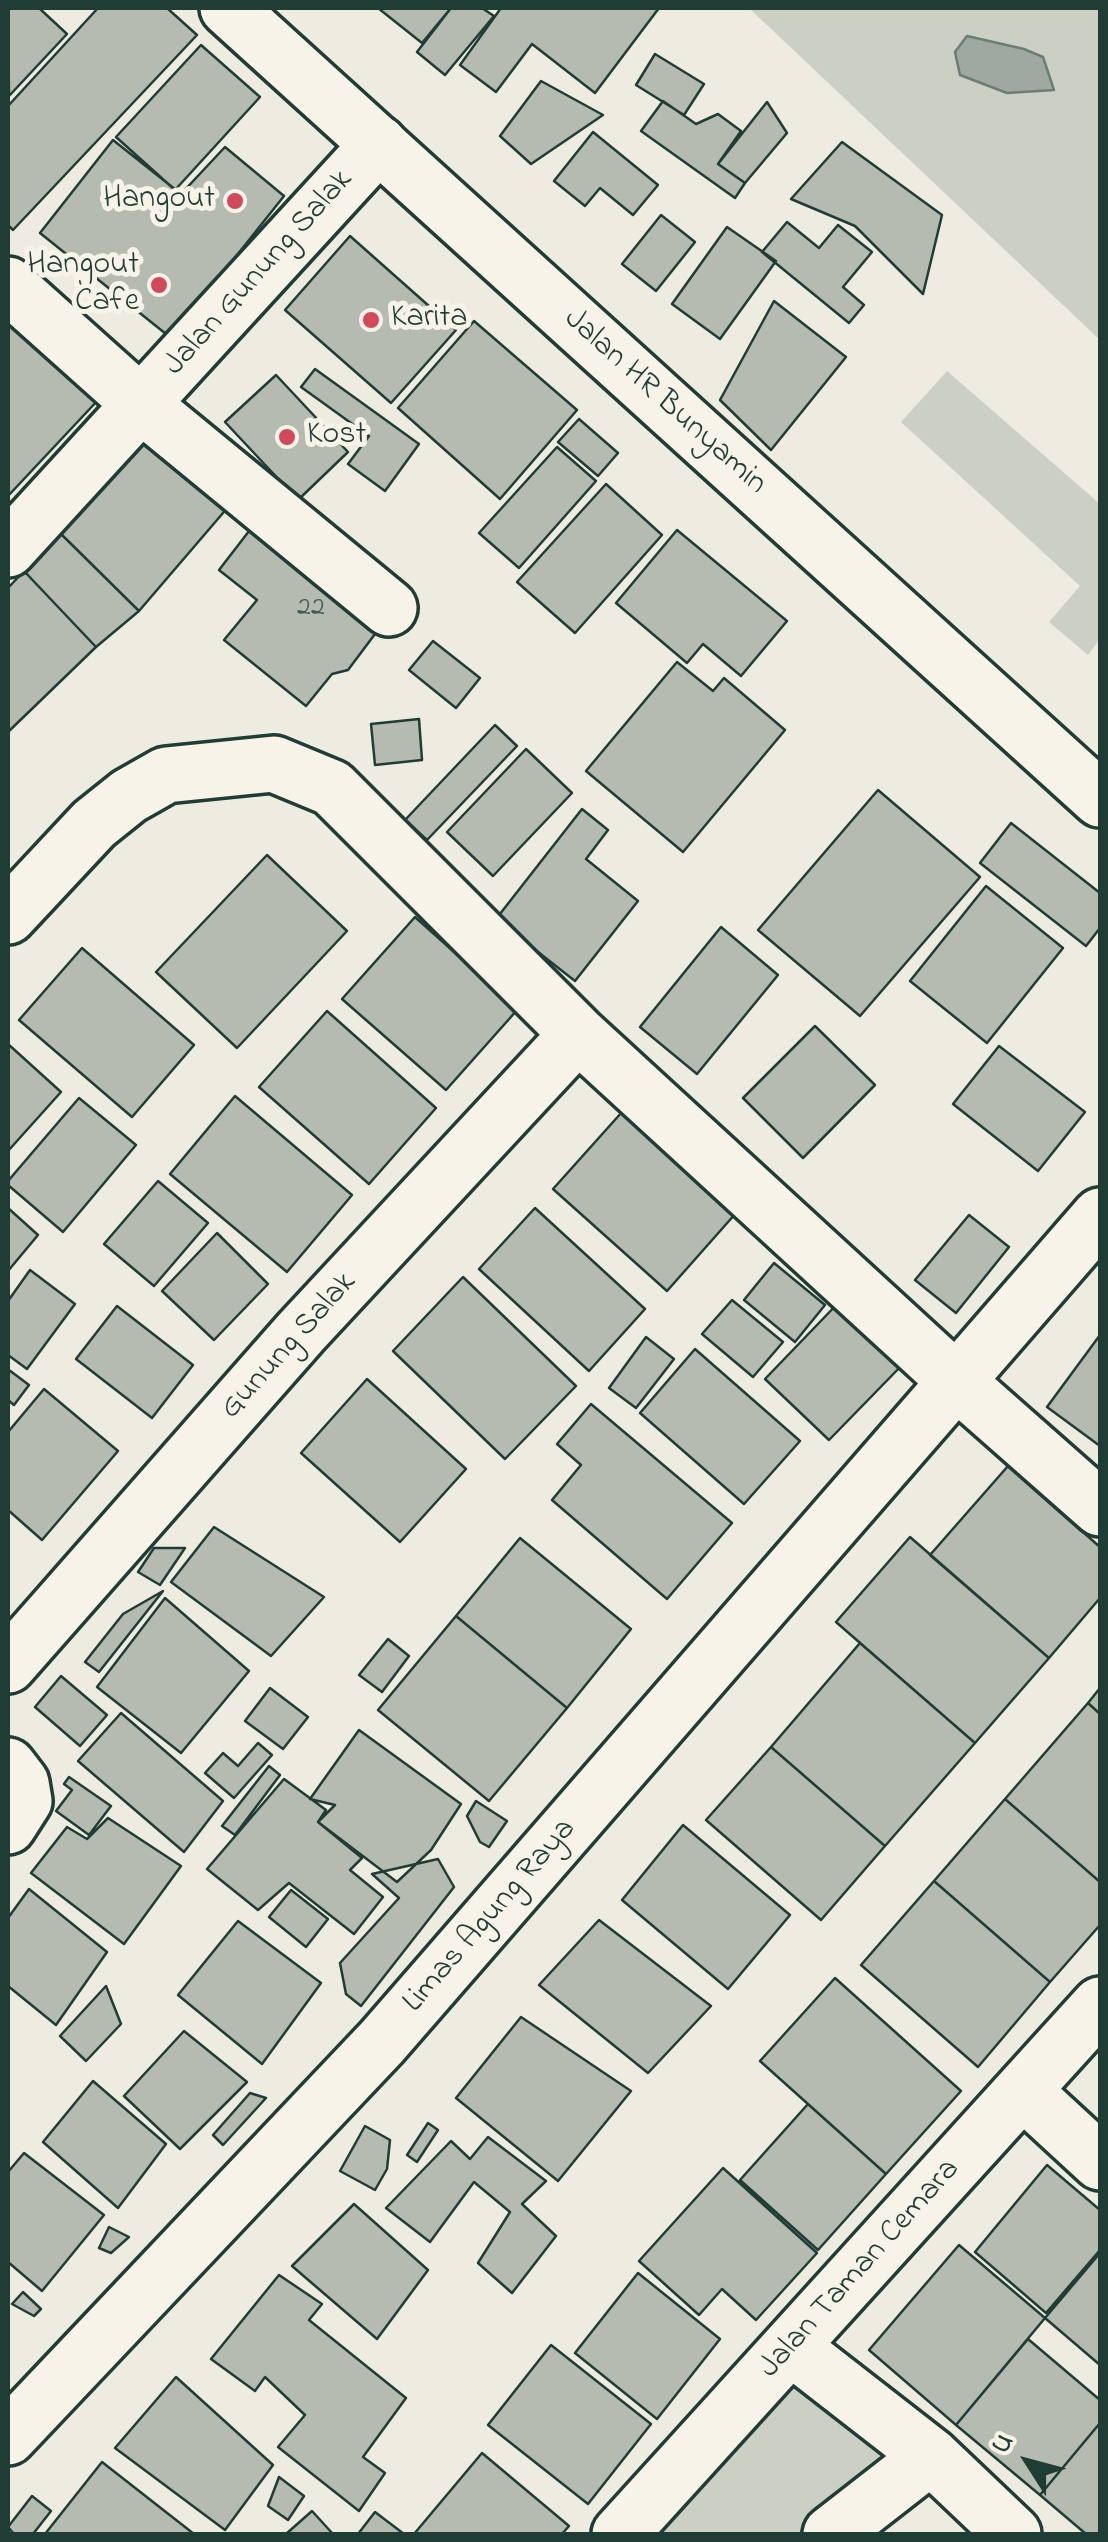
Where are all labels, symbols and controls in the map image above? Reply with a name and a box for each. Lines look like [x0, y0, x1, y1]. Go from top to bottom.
street label: Jalan Gunung Salak [157, 163, 363, 385]
place label: Hangout [103, 182, 215, 220]
marker: Hangout [224, 190, 246, 212]
place label: Hangout Cafe [27, 248, 139, 323]
marker: Hangout Cafe [148, 274, 170, 296]
place label: Karita [391, 301, 468, 339]
street label: Jalan HR Bunyamin [554, 302, 774, 504]
marker: Karita [360, 309, 382, 331]
place label: Kost [307, 418, 366, 456]
marker: Kost [276, 426, 298, 448]
house number: 22 [297, 592, 325, 626]
street label: Gunung Salak [214, 1265, 366, 1429]
street label: Limas Agung Raya [396, 1812, 586, 2022]
street label: Jalan Taman Cemara [752, 2152, 970, 2388]
north arrow [978, 2412, 1078, 2512]
text: U [982, 2425, 1025, 2463]

